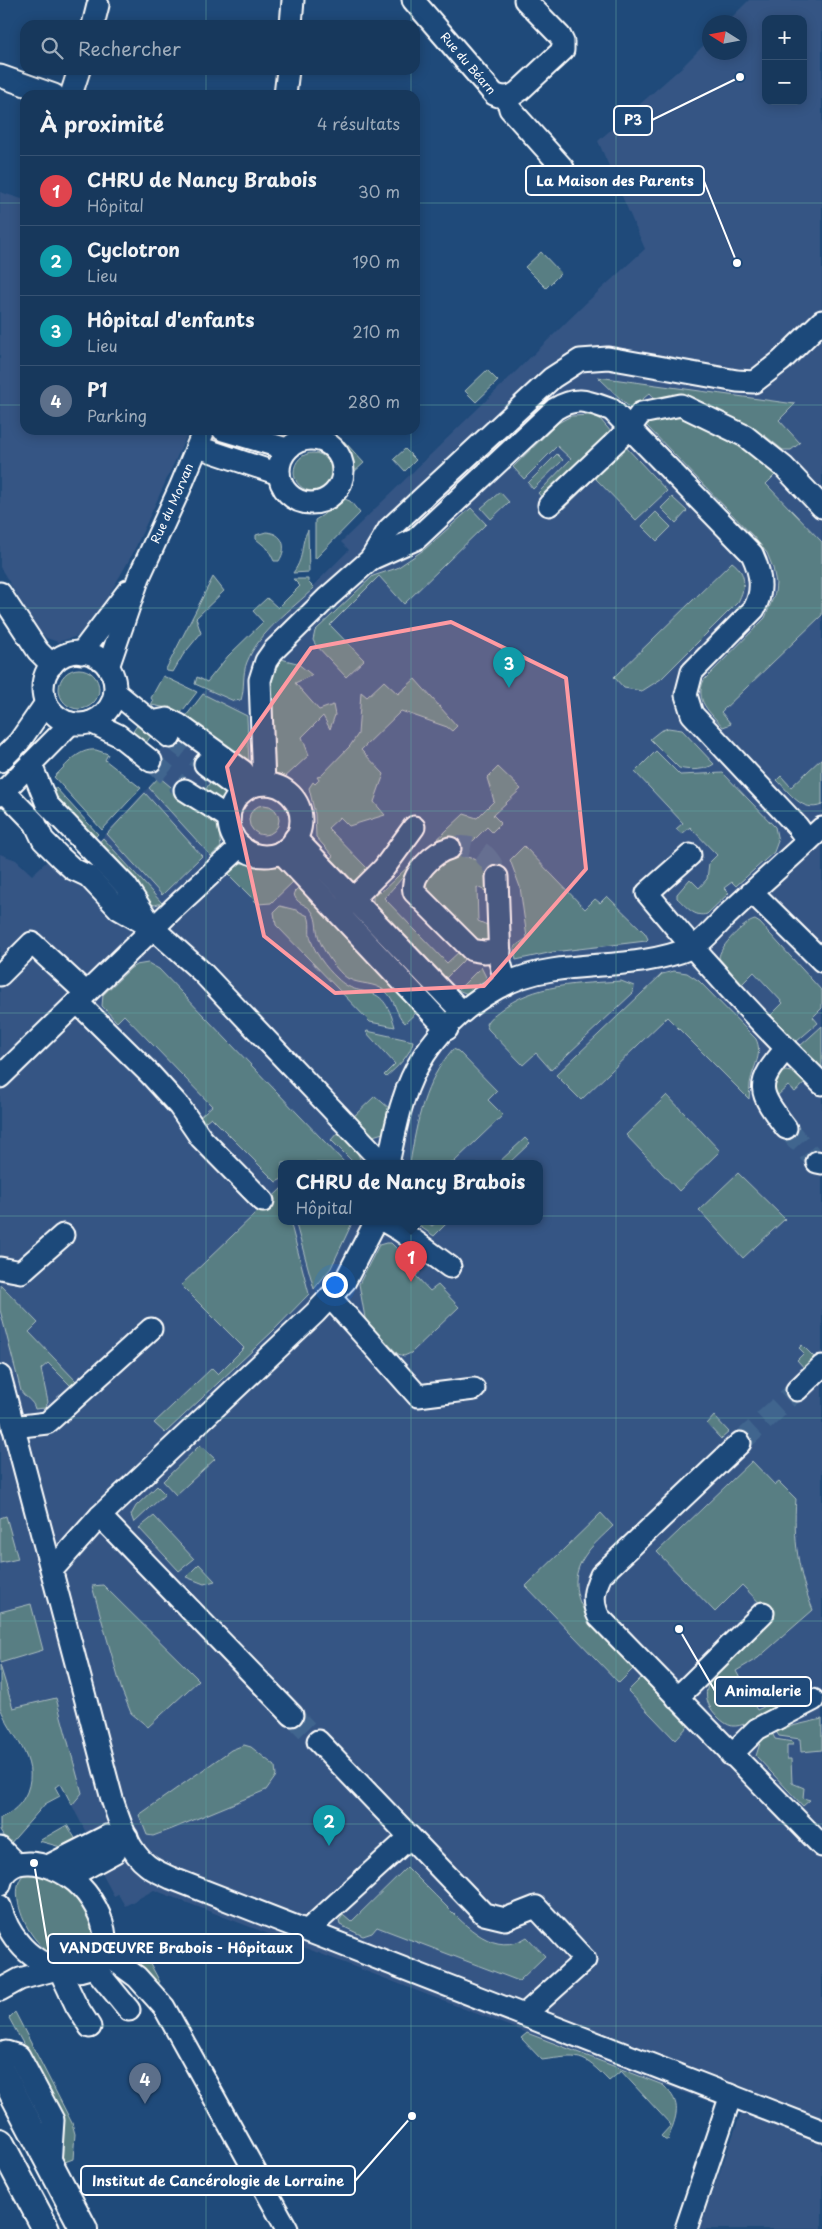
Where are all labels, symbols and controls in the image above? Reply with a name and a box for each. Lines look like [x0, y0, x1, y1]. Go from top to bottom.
north arrow [702, 15, 747, 60]
map controls [762, 15, 807, 105]
button: + [762, 15, 807, 60]
search box [20, 20, 420, 75]
street label: Rue du Béarn [437, 28, 501, 98]
icon: search [38, 34, 66, 62]
text: Rechercher [78, 34, 181, 62]
button: − [762, 60, 807, 105]
callout: P3 [614, 106, 652, 135]
text: À proximité [40, 107, 164, 139]
text: P3 [624, 109, 642, 130]
text: 4 résultats [317, 111, 400, 135]
text: CHRU de Nancy Brabois [87, 165, 317, 193]
callout: La Maison des Parents [526, 166, 704, 195]
text: La Maison des Parents [536, 170, 694, 191]
text: 1 [52, 179, 60, 203]
text: 30 m [358, 179, 400, 203]
text: Hôpital [87, 193, 144, 217]
text: Cyclotron [87, 235, 180, 263]
text: 2 [50, 249, 62, 273]
text: 190 m [352, 249, 400, 273]
text: Lieu [87, 263, 118, 287]
text: Hôpital d'enfants [87, 305, 255, 333]
text: 3 [51, 319, 61, 343]
text: 210 m [352, 319, 400, 343]
text: Lieu [87, 333, 118, 357]
text: P1 [87, 375, 107, 403]
text: 4 [51, 389, 61, 413]
text: 280 m [348, 389, 400, 413]
text: Parking [87, 403, 147, 427]
street label: Rue du Morvan [146, 460, 197, 546]
pin: 3 [493, 647, 525, 688]
popup [278, 1160, 543, 1225]
text: CHRU de Nancy Brabois [296, 1167, 525, 1195]
text: Hôpital [296, 1195, 353, 1219]
pin: 1 [395, 1241, 427, 1282]
your location [322, 1272, 348, 1298]
callout: Animalerie [715, 1677, 811, 1706]
text: Animalerie [724, 1680, 802, 1701]
pin: 2 [313, 1805, 345, 1846]
callout: VANDŒUVRE Brabois - Hôpitaux [48, 1934, 303, 1963]
text: VANDŒUVRE Brabois - Hôpitaux [59, 1937, 293, 1958]
pin: 4 [129, 2063, 161, 2104]
callout: Institut de Cancérologie de Lorraine [81, 2166, 355, 2195]
text: Institut de Cancérologie de Lorraine [92, 2170, 344, 2191]

